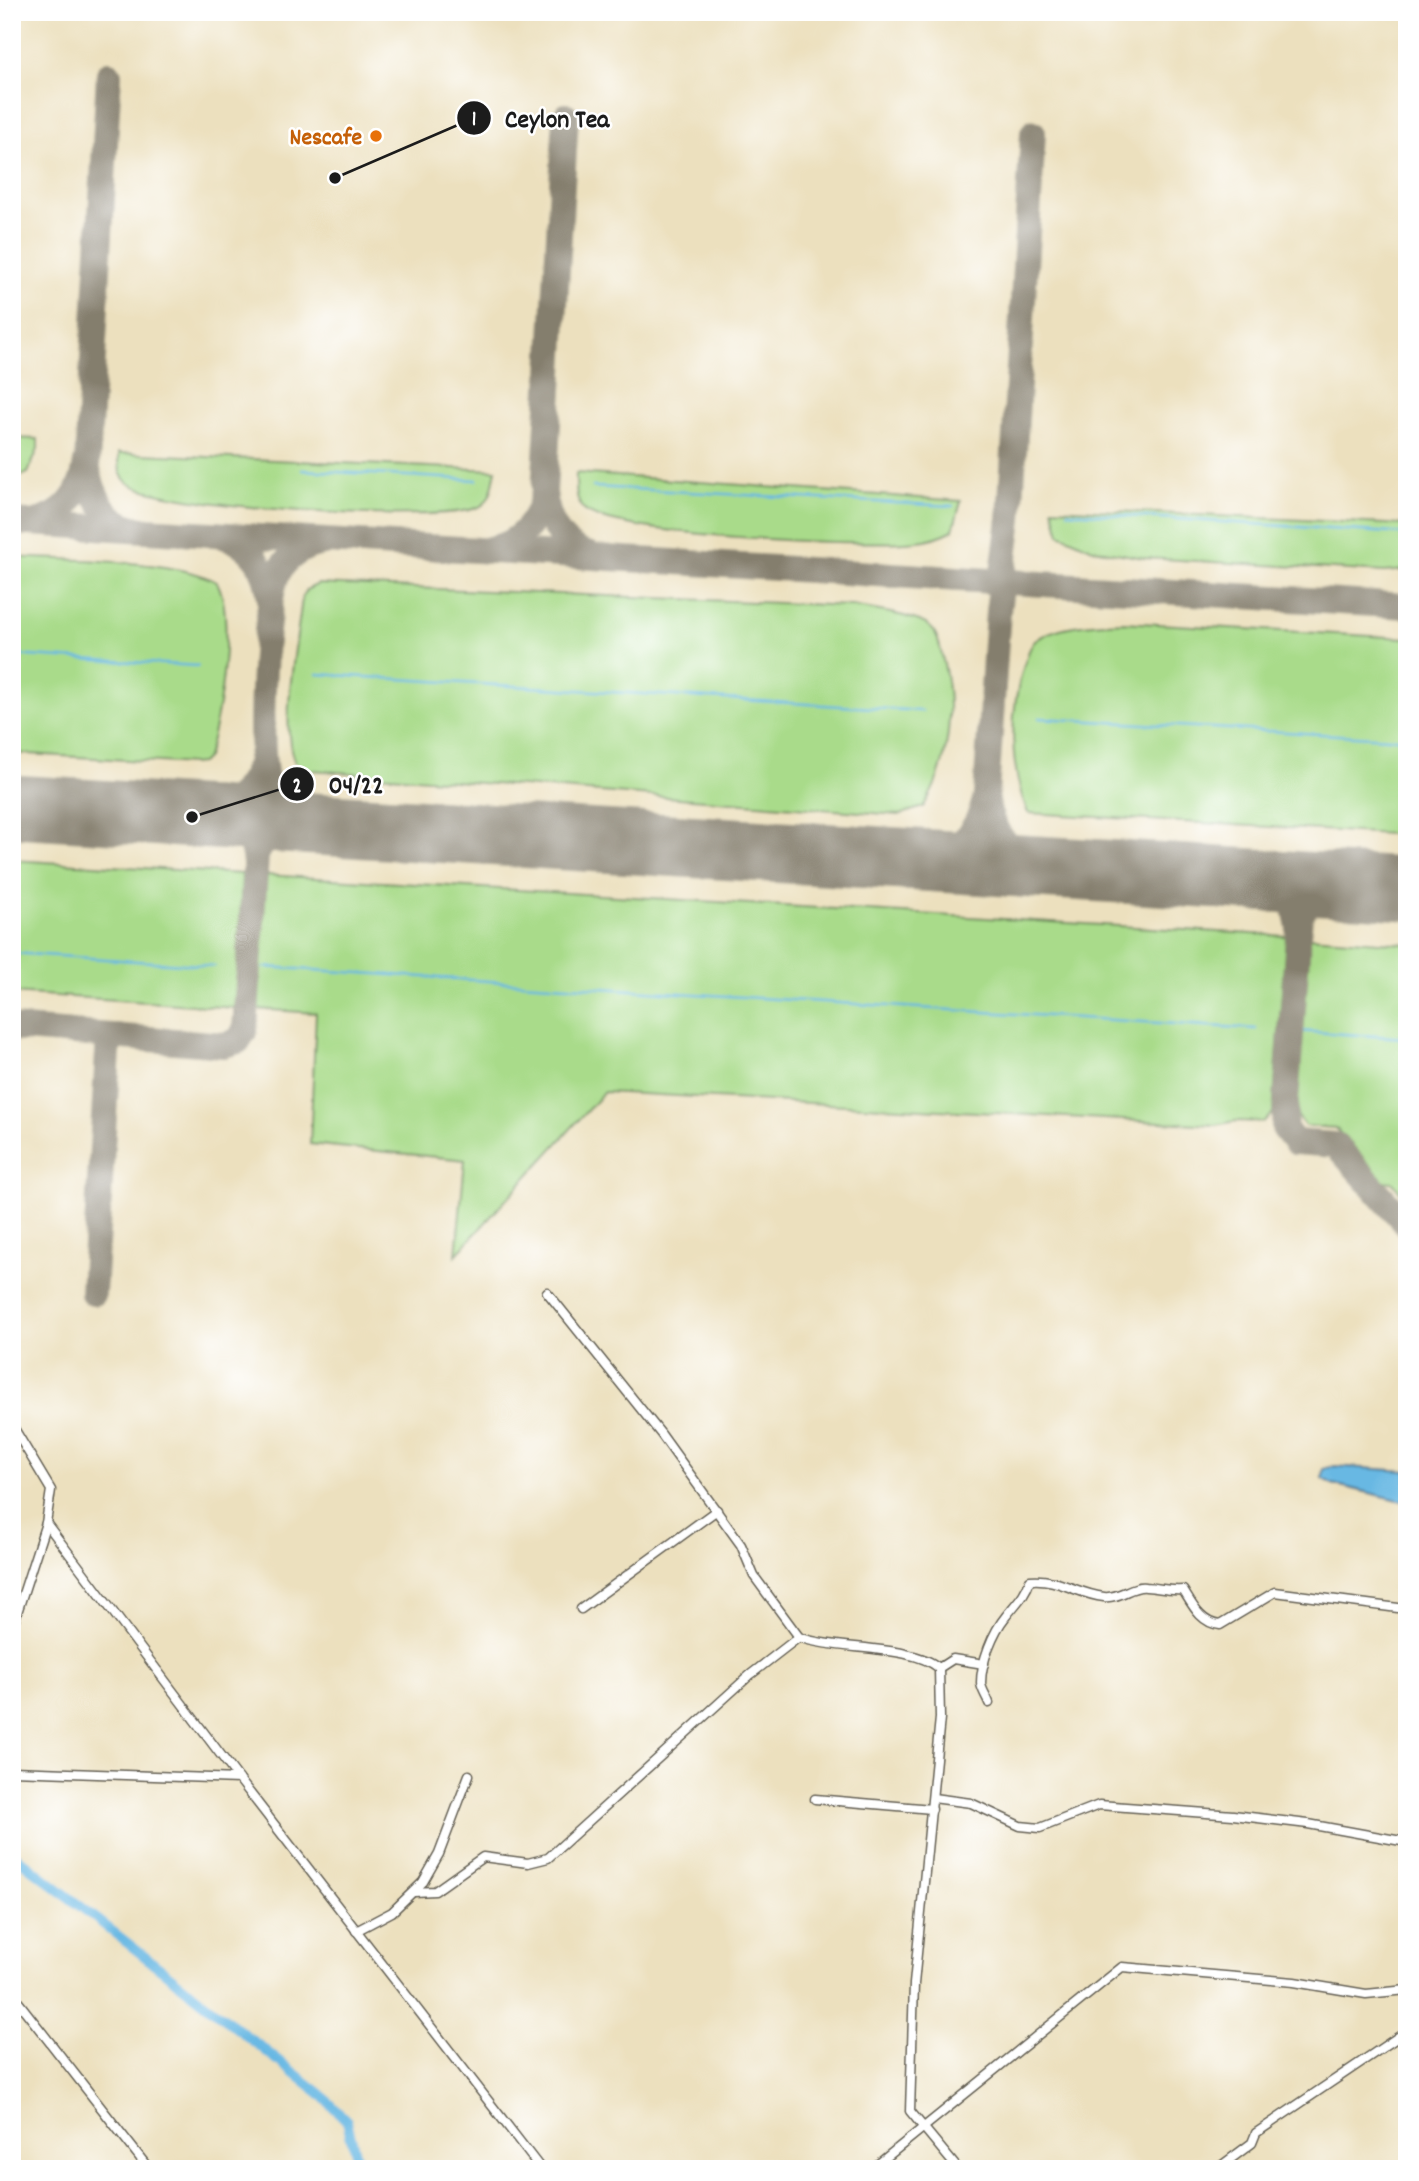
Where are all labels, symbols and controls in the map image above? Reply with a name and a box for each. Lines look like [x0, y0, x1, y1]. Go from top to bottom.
callout: Ceylon Tea [456, 94, 624, 141]
text: Ceylon Tea [505, 103, 610, 140]
text: 1 [472, 106, 476, 136]
place label: Nescafe [290, 122, 362, 156]
marker: Nescafe [368, 128, 384, 144]
callout: 04/22 [280, 761, 398, 808]
text: 04/22 [328, 769, 384, 806]
text: 2 [292, 773, 302, 803]

